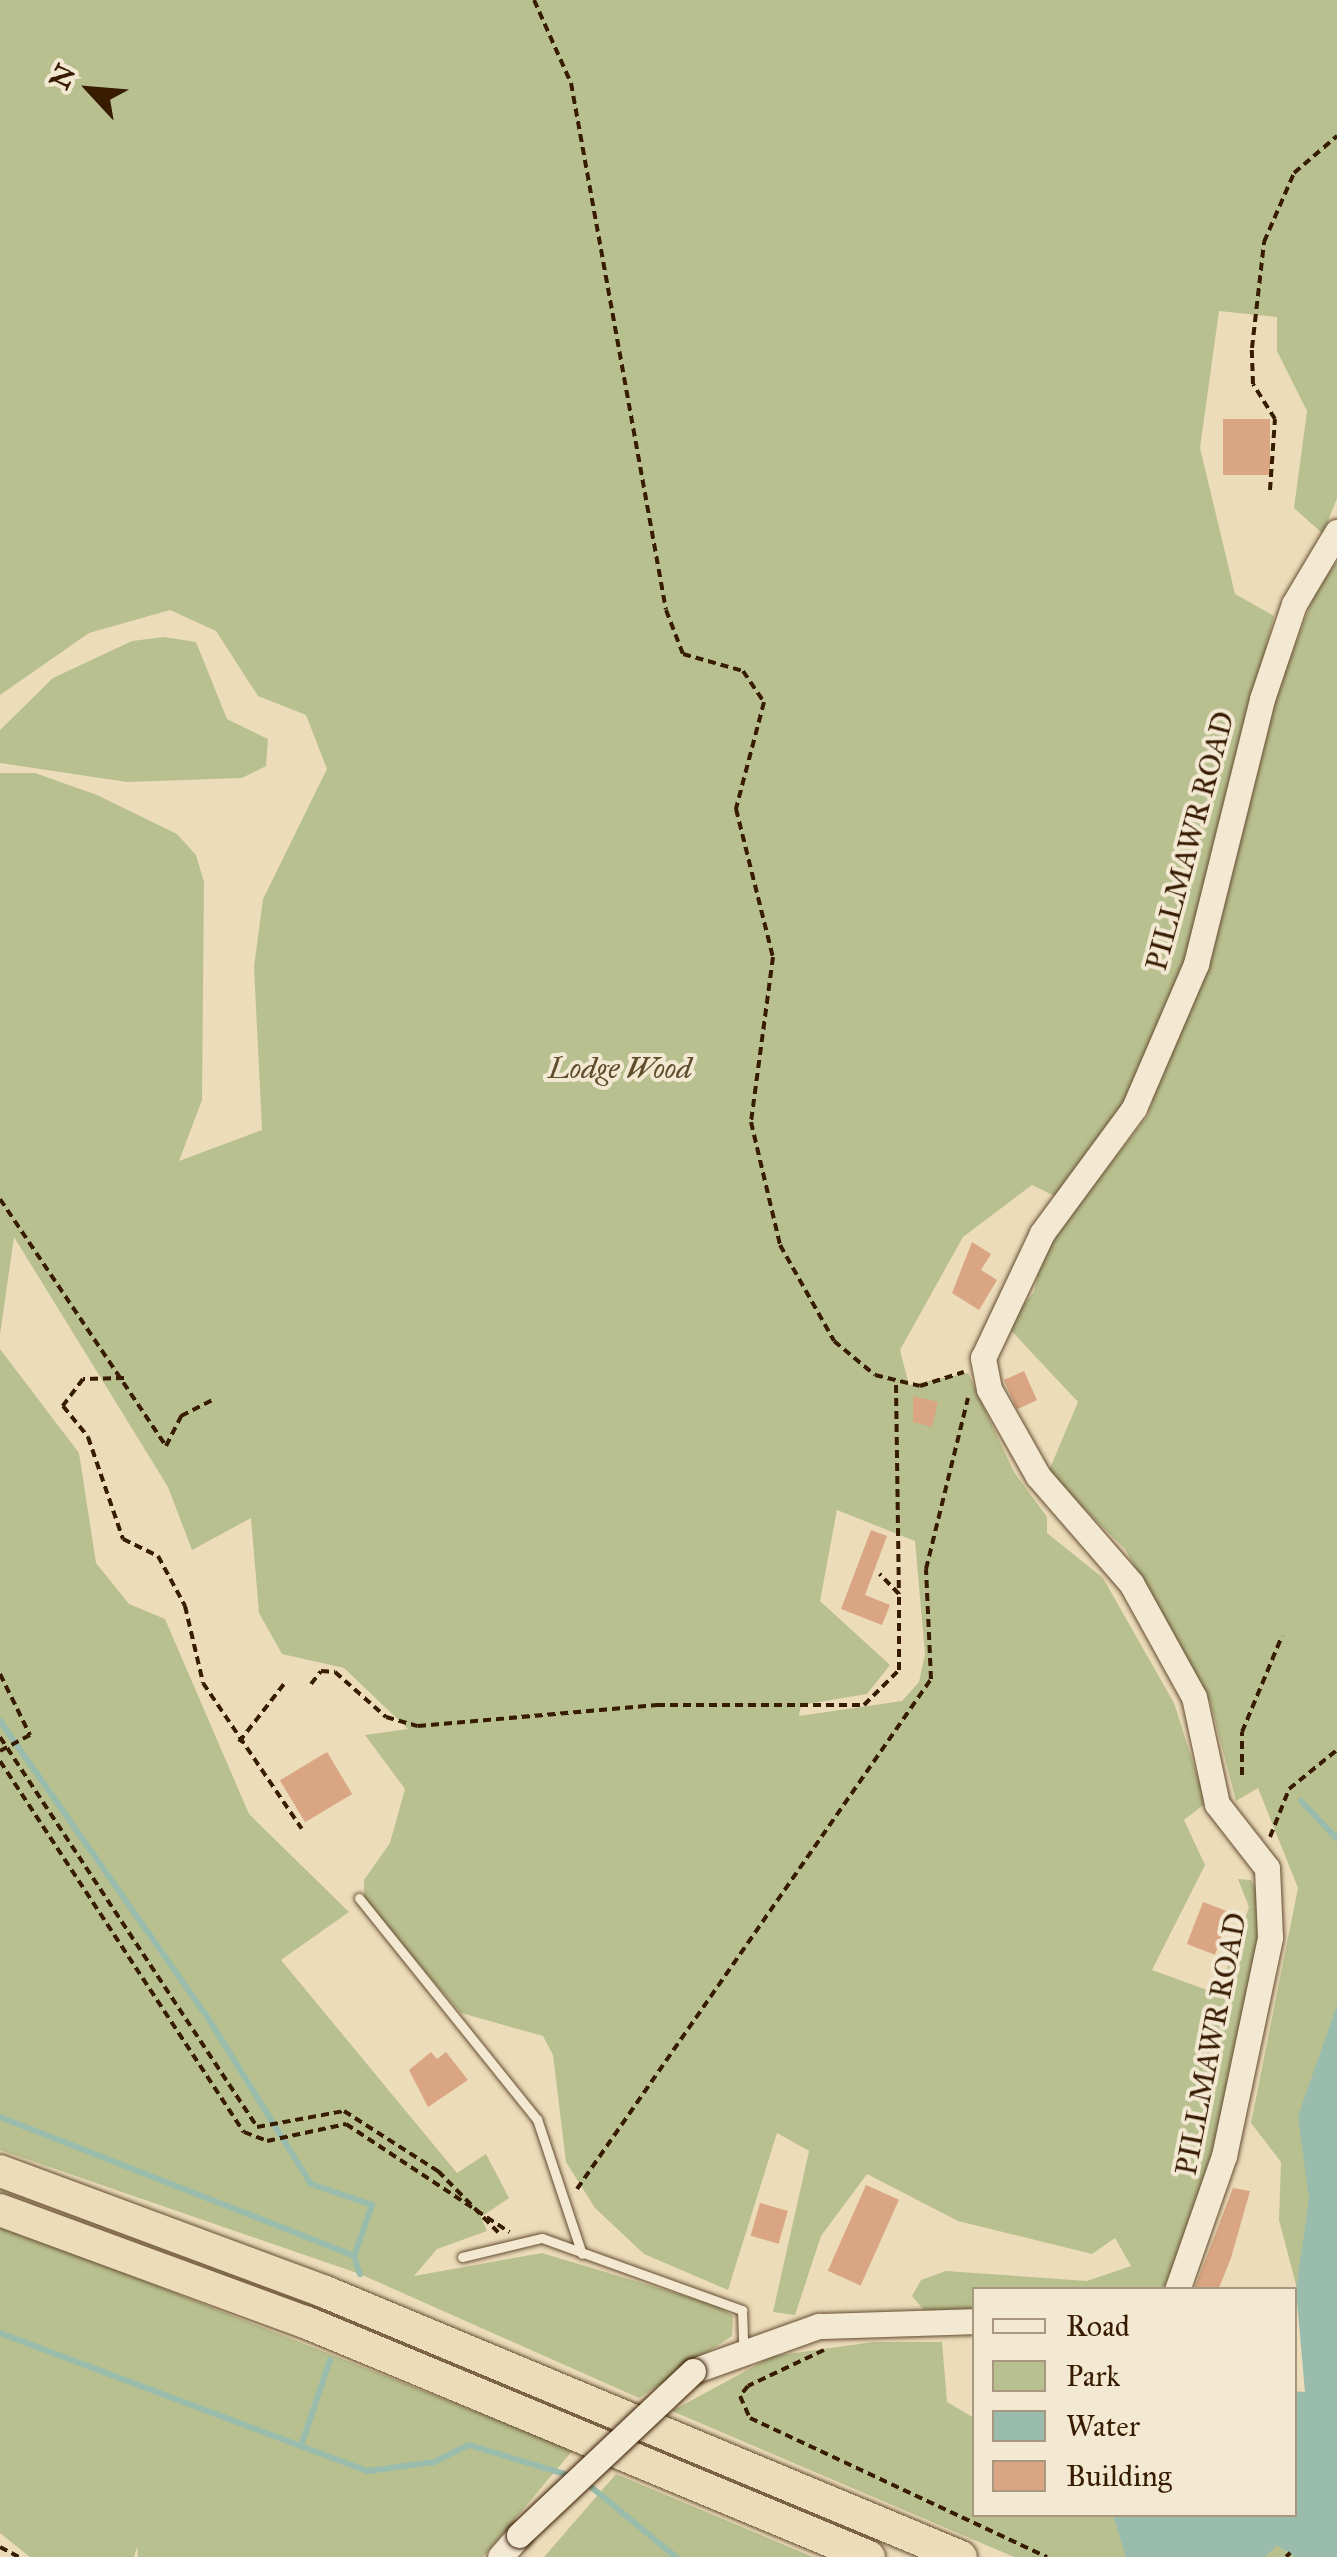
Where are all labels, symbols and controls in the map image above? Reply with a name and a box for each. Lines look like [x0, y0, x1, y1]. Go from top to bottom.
north arrow [40, 40, 140, 140]
text: N [42, 58, 84, 95]
street label: PILLMAWR ROAD [1138, 707, 1242, 975]
park label: Lodge Wood [548, 1050, 692, 1086]
street label: PILLMAWR ROAD [1168, 1910, 1254, 2178]
legend [972, 2287, 1297, 2517]
text: Road [1066, 2308, 1130, 2344]
text: Park [1066, 2358, 1120, 2394]
text: Water [1066, 2408, 1140, 2444]
text: Building [1066, 2458, 1172, 2494]

